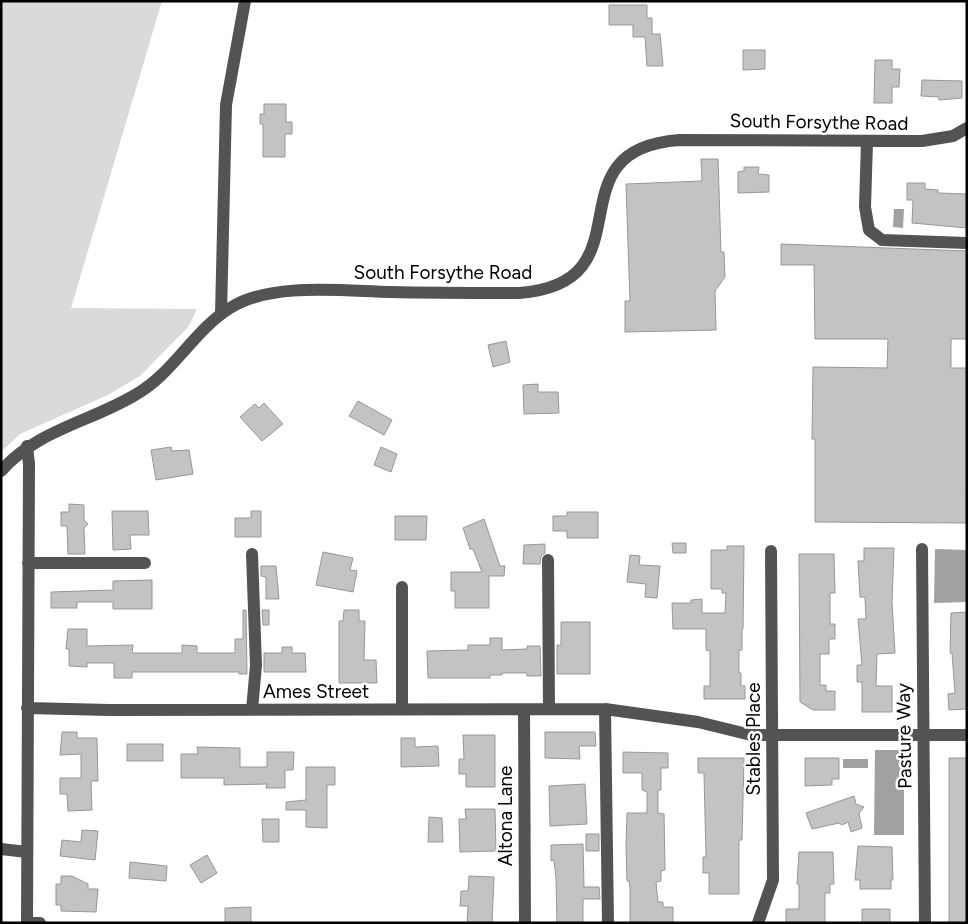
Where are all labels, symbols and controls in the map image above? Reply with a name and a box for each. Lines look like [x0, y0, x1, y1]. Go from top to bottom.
street label: South Forsythe Road [729, 109, 909, 135]
street label: South Forsythe Road [354, 261, 532, 284]
street label: Ames Street [263, 680, 369, 703]
street label: Stables Place [742, 682, 765, 796]
street label: Pasture Way [892, 683, 916, 789]
street label: Altona Lane [494, 766, 517, 866]

